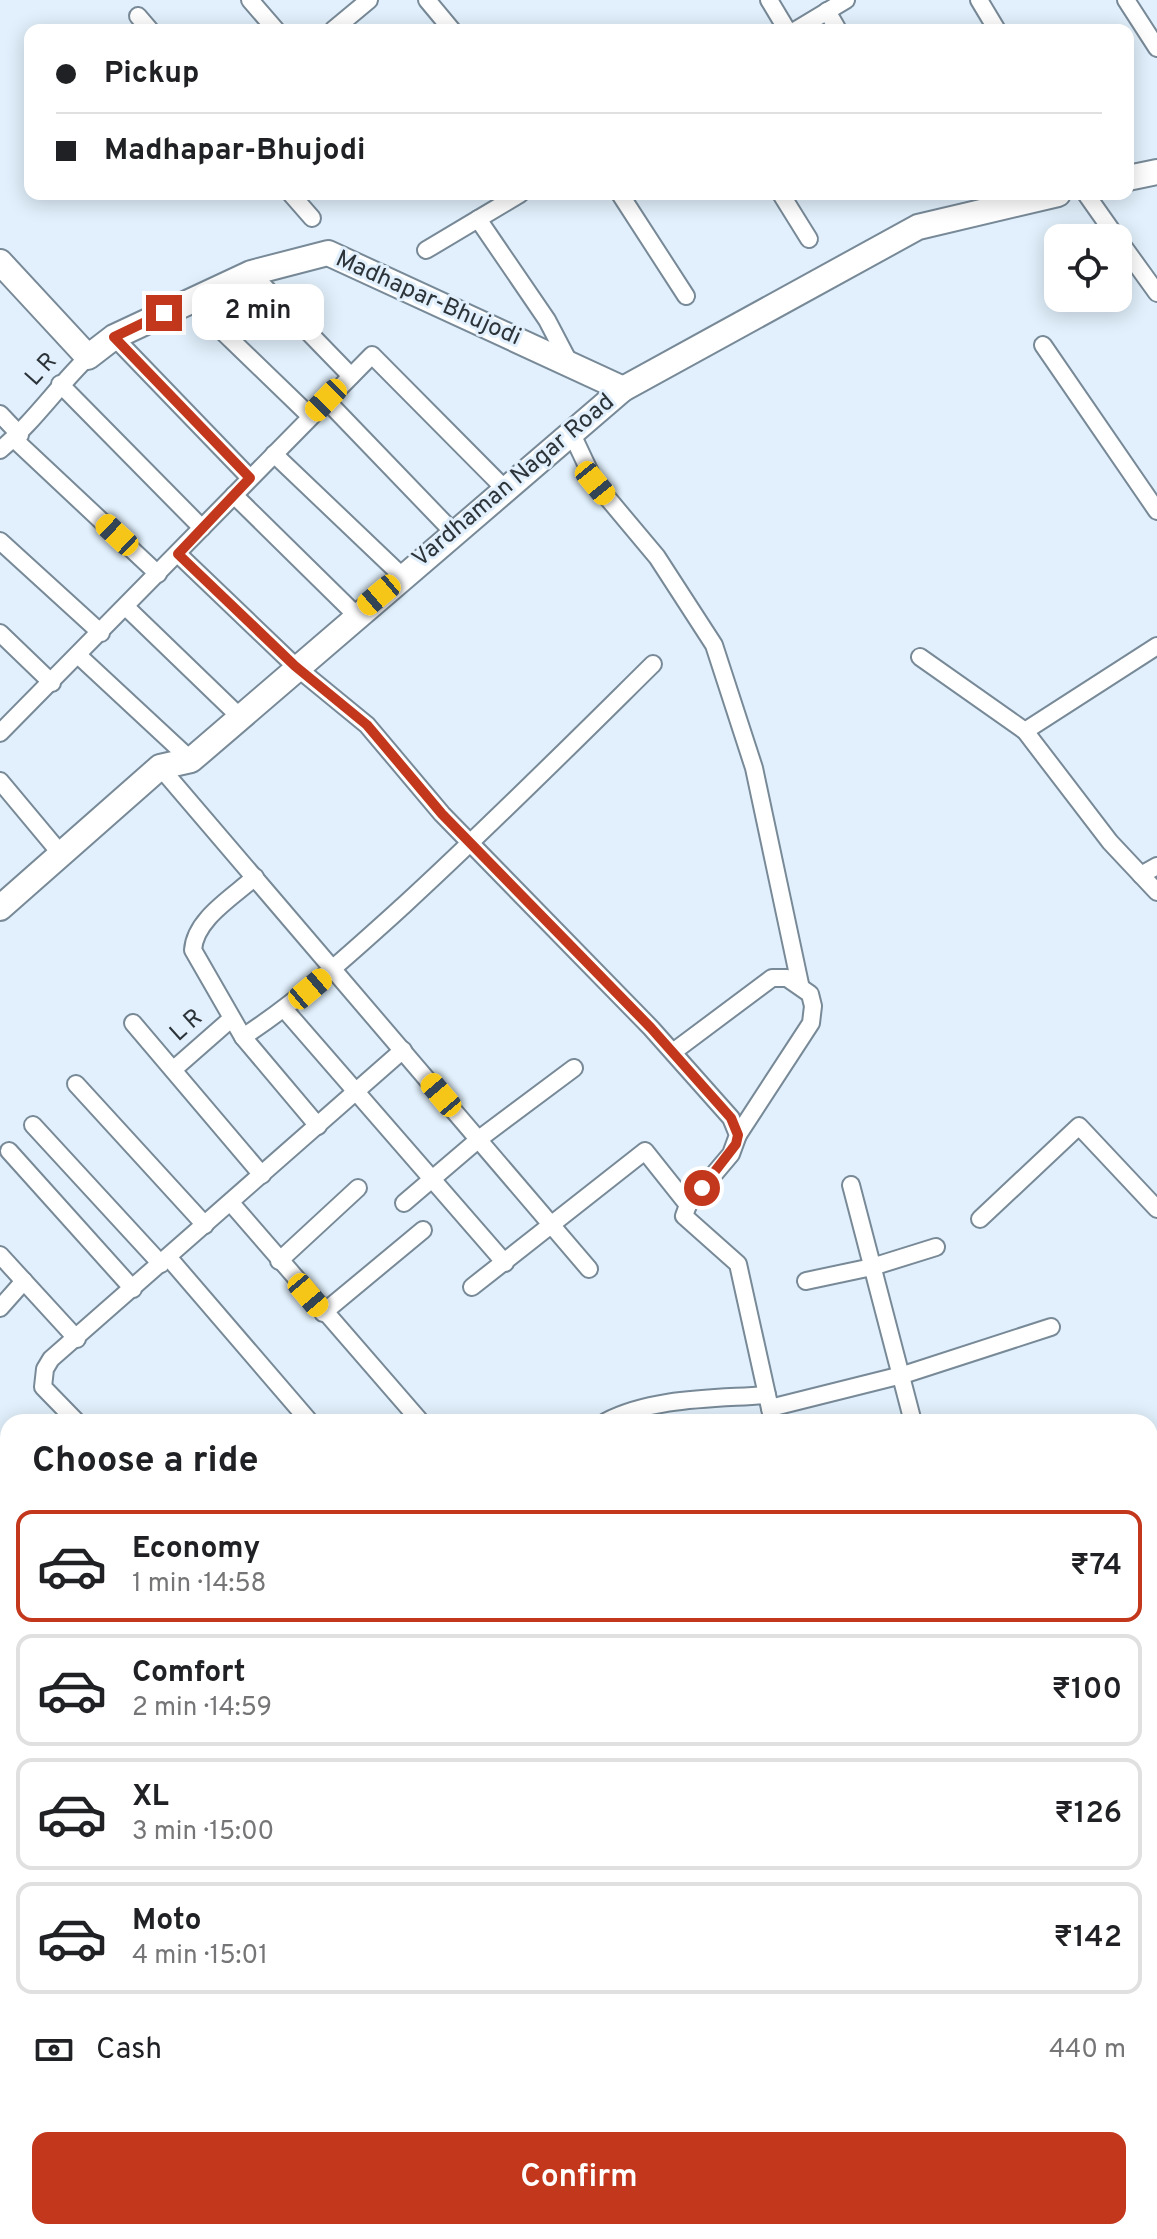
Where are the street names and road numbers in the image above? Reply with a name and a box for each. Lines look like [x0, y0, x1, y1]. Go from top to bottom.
street label: Madhapar-Bhujodi [331, 245, 525, 353]
street label: L R [19, 347, 65, 393]
street label: Vardhaman Nagar Road [407, 388, 621, 574]
street label: L R [164, 1003, 210, 1049]

